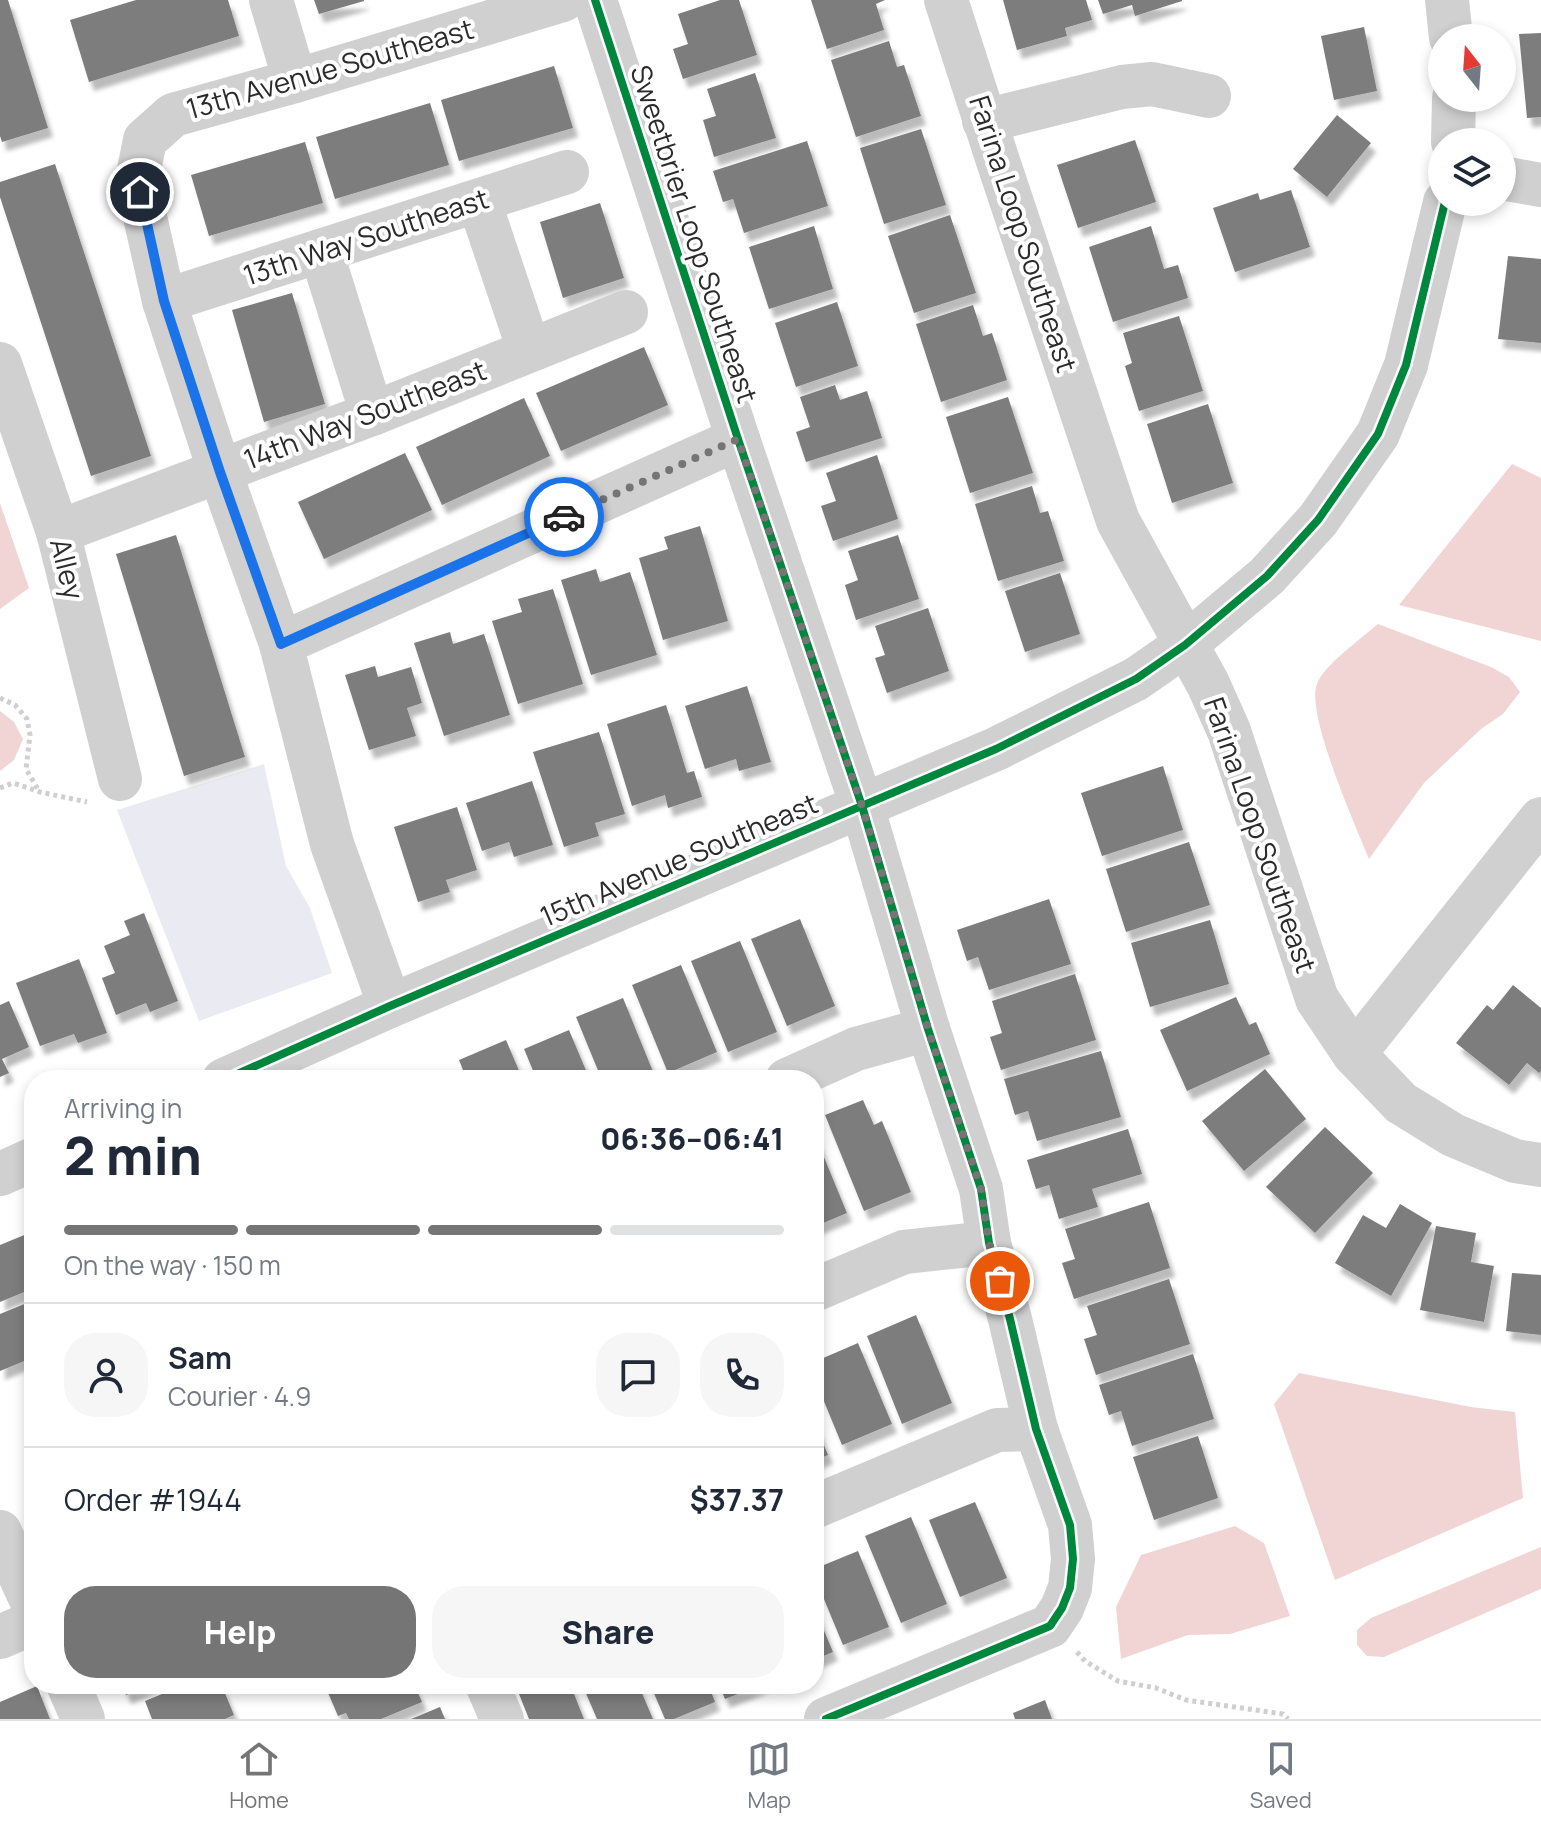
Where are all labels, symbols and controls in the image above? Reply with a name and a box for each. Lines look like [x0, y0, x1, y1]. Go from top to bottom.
street label: 13th Avenue Southeast [182, 9, 478, 127]
north arrow [1428, 24, 1516, 112]
map controls [1428, 24, 1516, 216]
street label: Sweetbrier Loop Southeast [622, 60, 768, 407]
street label: Farina Loop Southeast [961, 90, 1087, 377]
button: layers [1428, 128, 1516, 216]
pin [106, 158, 174, 226]
icon: home [118, 170, 162, 214]
street label: 13th Way Southeast [238, 178, 493, 294]
street label: 14th Way Southeast [238, 350, 491, 478]
courier [524, 477, 604, 557]
icon: car [542, 495, 586, 539]
street label: Alley [42, 534, 94, 603]
street label: Farina Loop Southeast [1196, 692, 1326, 977]
street label: 15th Avenue Southeast [534, 783, 823, 935]
text: Arriving in [64, 1090, 182, 1126]
text: 06:36–06:41 [600, 1118, 784, 1159]
text: 2 min [64, 1120, 202, 1191]
text: On the way · 150 m [64, 1247, 281, 1283]
pin [966, 1247, 1034, 1315]
icon: bag [978, 1259, 1022, 1303]
button: person [64, 1333, 148, 1417]
button: chat [596, 1333, 680, 1417]
button: phone [700, 1333, 784, 1417]
text: Sam [168, 1337, 232, 1378]
text: Courier · 4.9 [168, 1378, 311, 1414]
text: Order #1944 [64, 1479, 242, 1520]
text: $37.37 [690, 1479, 784, 1520]
button: Help [64, 1586, 416, 1678]
button: Share [432, 1586, 784, 1678]
tab: Home [229, 1737, 289, 1815]
tab: Map [747, 1737, 791, 1815]
tab: Saved [1250, 1737, 1312, 1815]

